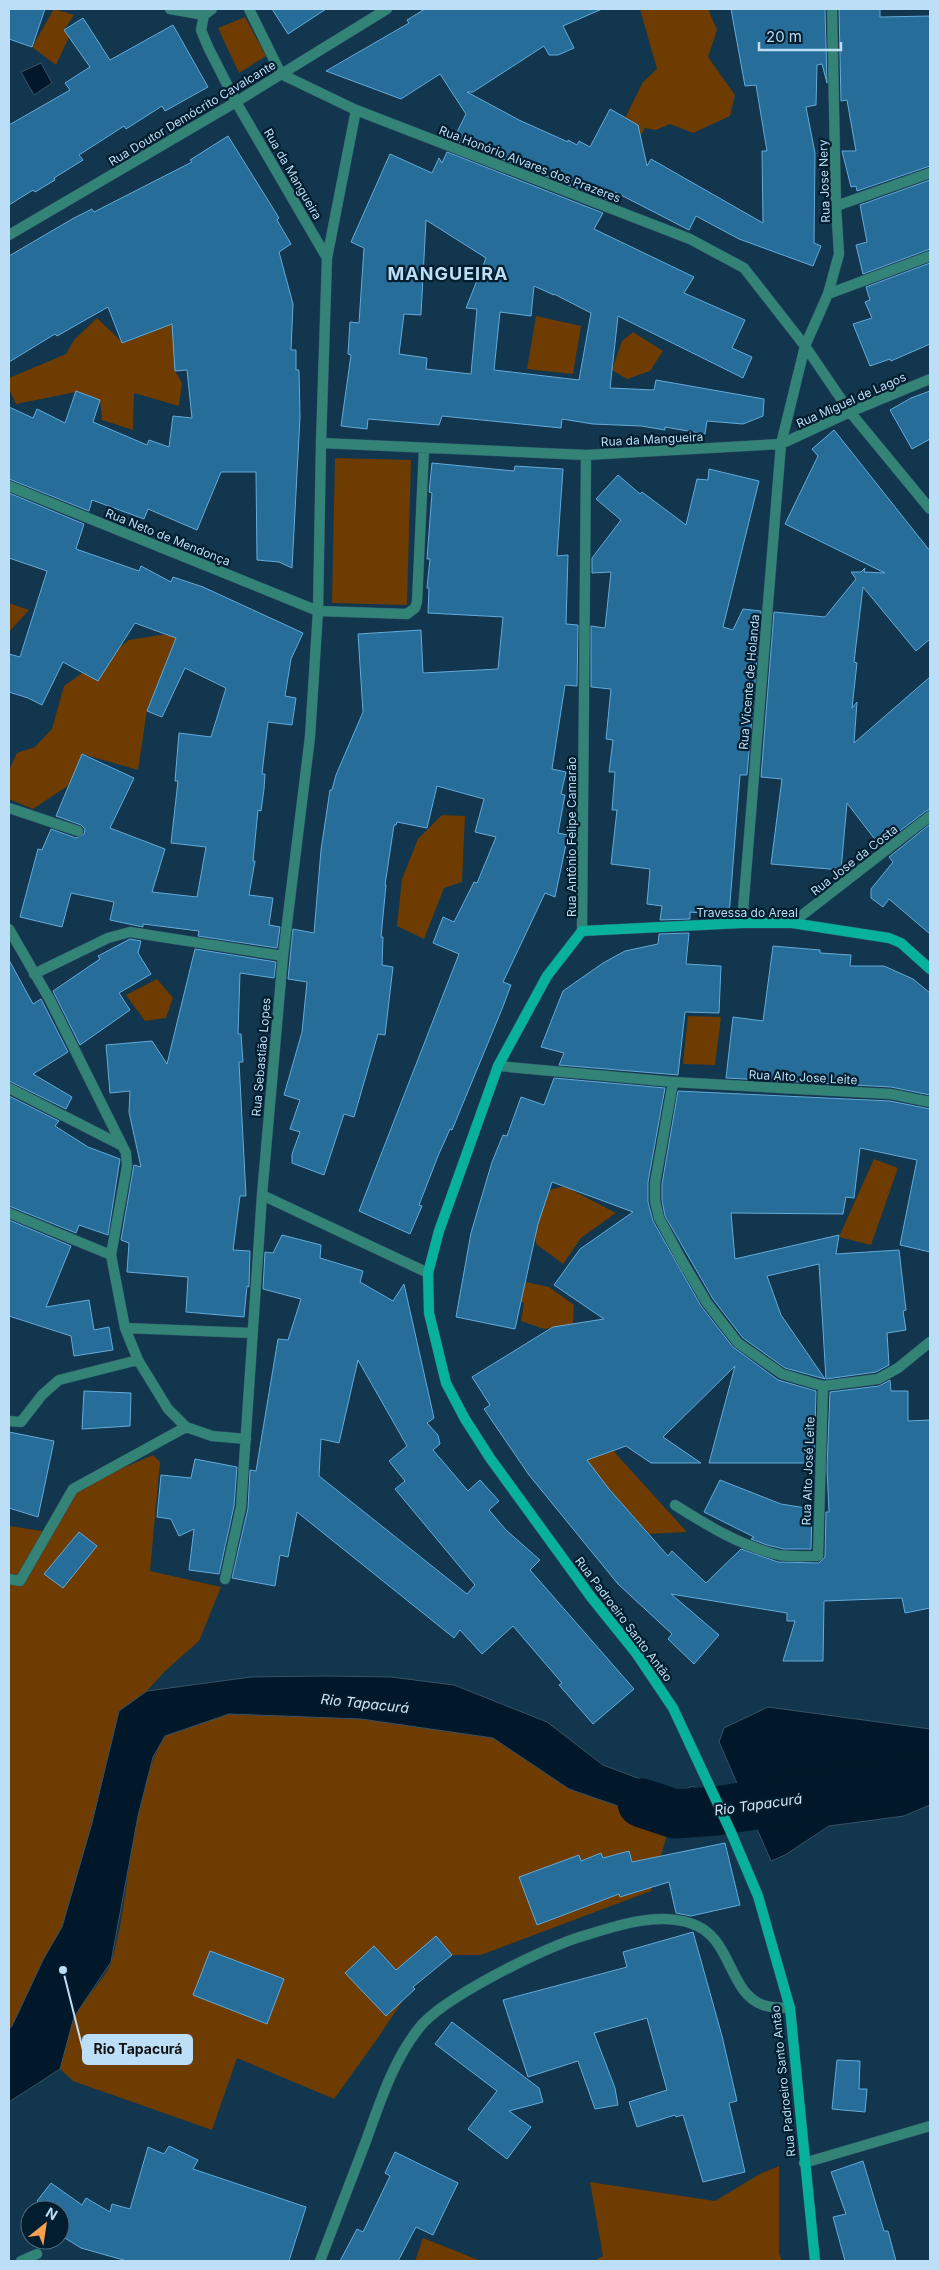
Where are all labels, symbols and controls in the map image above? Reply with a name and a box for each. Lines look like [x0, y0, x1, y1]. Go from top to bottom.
scale bar [759, 20, 842, 52]
text: 20 m [766, 27, 802, 46]
street label: Rua Doutor Demócrito Cavalcante [106, 57, 278, 169]
street label: Rua Honório Alvares dos Prazeres [437, 122, 623, 206]
street label: Rua da Mangueira [261, 126, 325, 222]
street label: Rua Jose Nery [815, 139, 833, 223]
district label: MANGUEIRA [388, 263, 508, 284]
street label: Rua Miguel de Lagos [794, 369, 908, 431]
street label: Rua da Mangueira [600, 429, 704, 449]
street label: Rua Neto de Mendonça [103, 505, 233, 569]
street label: Rua Vicente de Holanda [736, 614, 762, 750]
street label: Rua Antônio Felipe Camarão [564, 757, 579, 917]
street label: Rua Jose da Costa [808, 821, 900, 899]
street label: Travessa do Areal [696, 905, 798, 920]
street label: Rua Sebastião Lopes [248, 997, 274, 1117]
street label: Rua Alto Jose Leite [748, 1067, 858, 1087]
street label: Rua Alto José Leite [799, 1416, 817, 1526]
street label: Rua Padroeiro Santo Antão [572, 1554, 676, 1684]
water label: Rio Tapacurá [320, 1690, 410, 1716]
water label: Rio Tapacurá [713, 1789, 803, 1819]
street label: Rua Padroeiro Santo Antão [768, 2005, 798, 2157]
callout: Rio Tapacurá [83, 2035, 192, 2064]
text: Rio Tapacurá [93, 2040, 183, 2057]
north arrow [20, 2200, 70, 2250]
text: N [43, 2203, 61, 2223]

